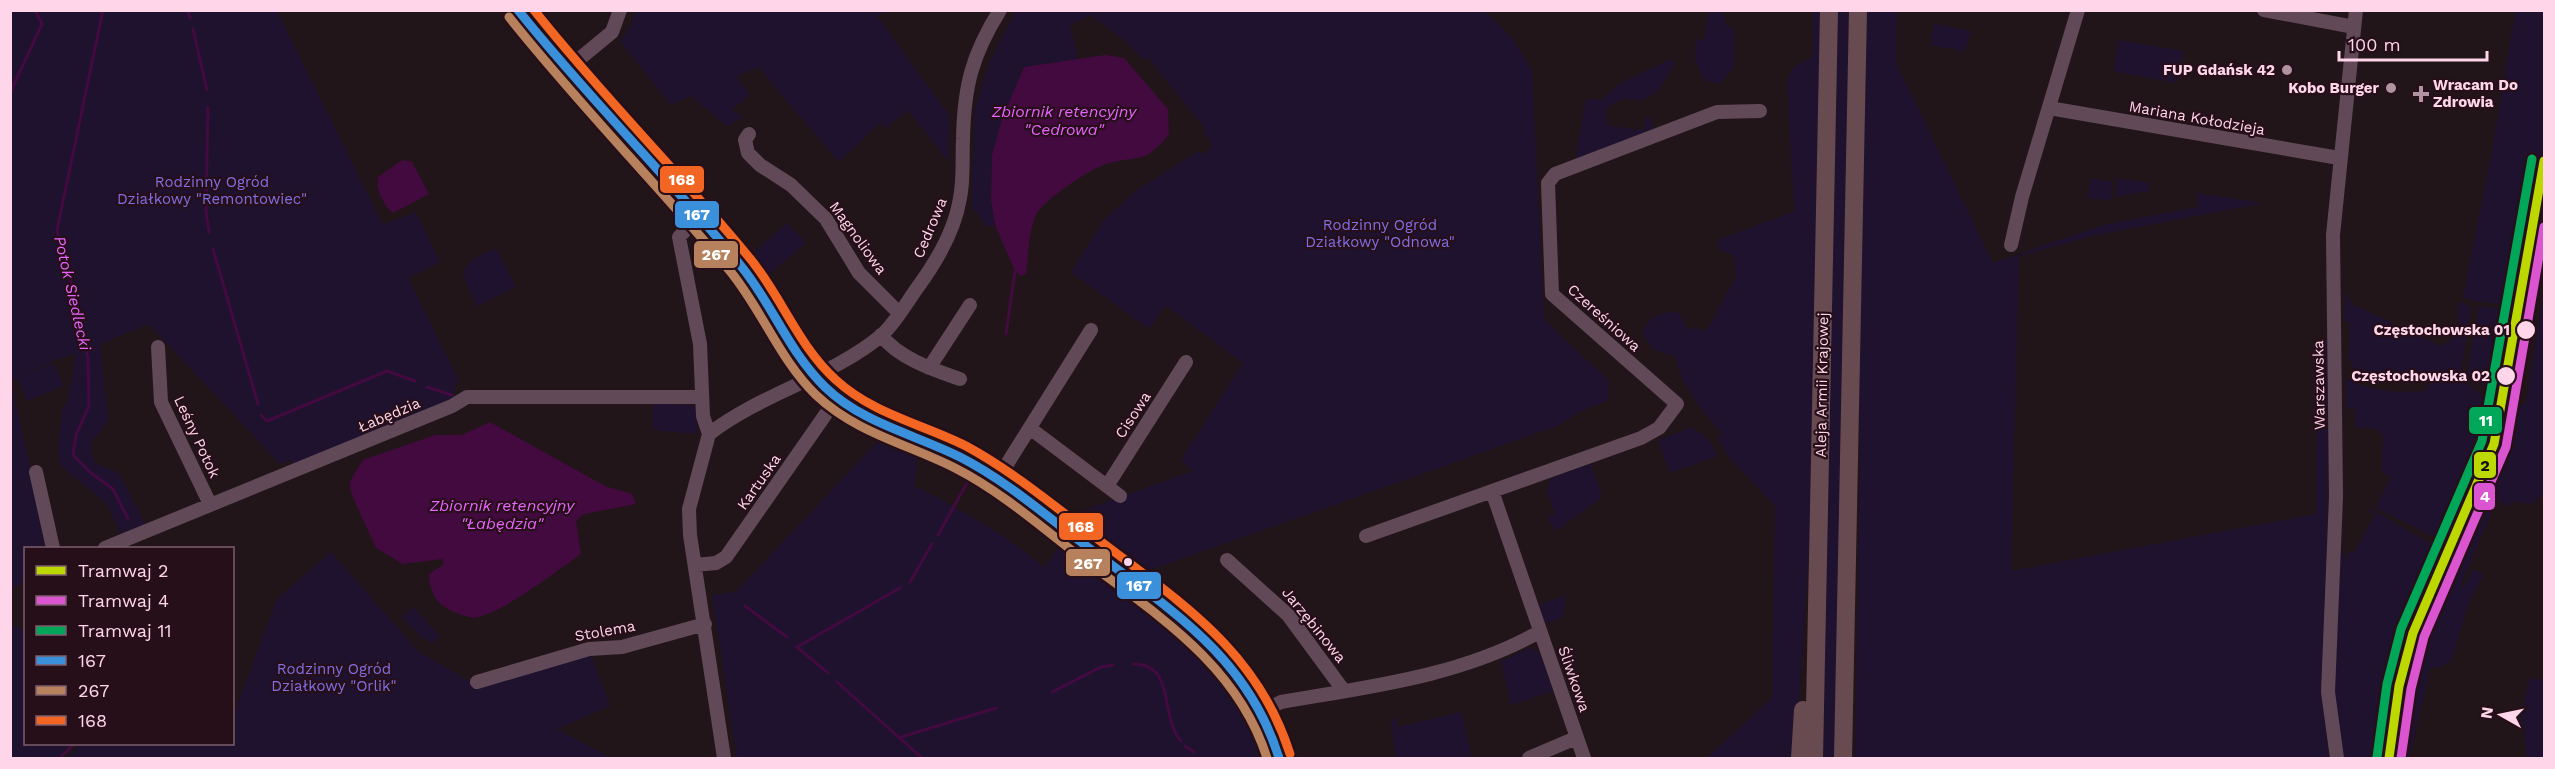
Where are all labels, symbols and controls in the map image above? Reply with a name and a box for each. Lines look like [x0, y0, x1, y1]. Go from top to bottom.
scale bar [2339, 24, 2488, 62]
text: 100 m [2348, 34, 2401, 55]
place label: FUP Gdańsk 42 [2163, 61, 2275, 79]
marker: FUP Gdańsk 42 [2280, 63, 2294, 77]
place label: Wracam Do Zdrowia [2433, 76, 2518, 111]
place label: Kobo Burger [2288, 79, 2380, 97]
marker: Kobo Burger [2384, 81, 2398, 95]
marker: Wracam Do Zdrowia [2414, 87, 2428, 101]
street label: Mariana Kołodzieja [2128, 97, 2267, 139]
water label: Zbiornik retencyjny "Cedrowa" [991, 102, 1137, 139]
line badge: 168 [659, 165, 705, 194]
text: 168 [669, 170, 695, 189]
park label: Rodzinny Ogród Działkowy "Remontowiec" [117, 173, 307, 208]
street label: Cedrowa [909, 195, 951, 261]
street label: Magnoliowa [826, 198, 891, 278]
line badge: 167 [674, 200, 720, 229]
text: 167 [684, 205, 710, 224]
park label: Rodzinny Ogród Działkowy "Odnowa" [1305, 216, 1455, 251]
water label: Potok Siedlecki [50, 234, 95, 353]
line badge: 267 [693, 240, 739, 269]
text: 267 [702, 245, 731, 264]
street label: Czereśniowa [1564, 280, 1645, 356]
street label: Aleja Armii Krajowej [1812, 312, 1832, 458]
marker: Częstochowska 01 [2515, 319, 2537, 341]
place label: Częstochowska 01 [2374, 321, 2510, 339]
street label: Warszawska [2309, 340, 2329, 430]
marker: Częstochowska 02 [2495, 365, 2517, 387]
place label: Częstochowska 02 [2351, 367, 2490, 385]
street label: Cisowa [1111, 388, 1155, 442]
street label: Leśny Potok [170, 393, 224, 481]
street label: Łabędzia [355, 394, 423, 436]
line badge: 11 [2468, 406, 2503, 435]
text: 11 [2479, 411, 2493, 430]
street label: Kartuska [733, 450, 785, 513]
line badge: 2 [2473, 451, 2497, 479]
text: 2 [2480, 456, 2490, 475]
line badge: 4 [2473, 482, 2496, 511]
text: 4 [2480, 487, 2490, 506]
water label: Zbiornik retencyjny "Łabędzia" [429, 496, 575, 533]
line badge: 168 [1058, 512, 1104, 541]
text: 168 [1068, 517, 1094, 536]
legend [24, 547, 234, 745]
line badge: 267 [1065, 548, 1111, 577]
text: 267 [1074, 554, 1103, 573]
unlabelled marker [1122, 556, 1134, 568]
text: Tramwaj 2 [78, 560, 168, 581]
line badge: 167 [1116, 571, 1162, 600]
text: 167 [1126, 576, 1152, 595]
street label: Jarzębinowa [1278, 584, 1350, 667]
text: Tramwaj 4 [78, 590, 169, 611]
street label: Stolema [573, 617, 637, 645]
text: Tramwaj 11 [78, 620, 172, 641]
street label: Śliwkowa [1554, 643, 1595, 715]
text: 167 [78, 650, 106, 671]
park label: Rodzinny Ogród Działkowy "Orlik" [271, 660, 397, 695]
text: 267 [78, 680, 109, 701]
north arrow [2471, 685, 2531, 745]
text: N [2476, 705, 2497, 720]
text: 168 [78, 710, 107, 731]

